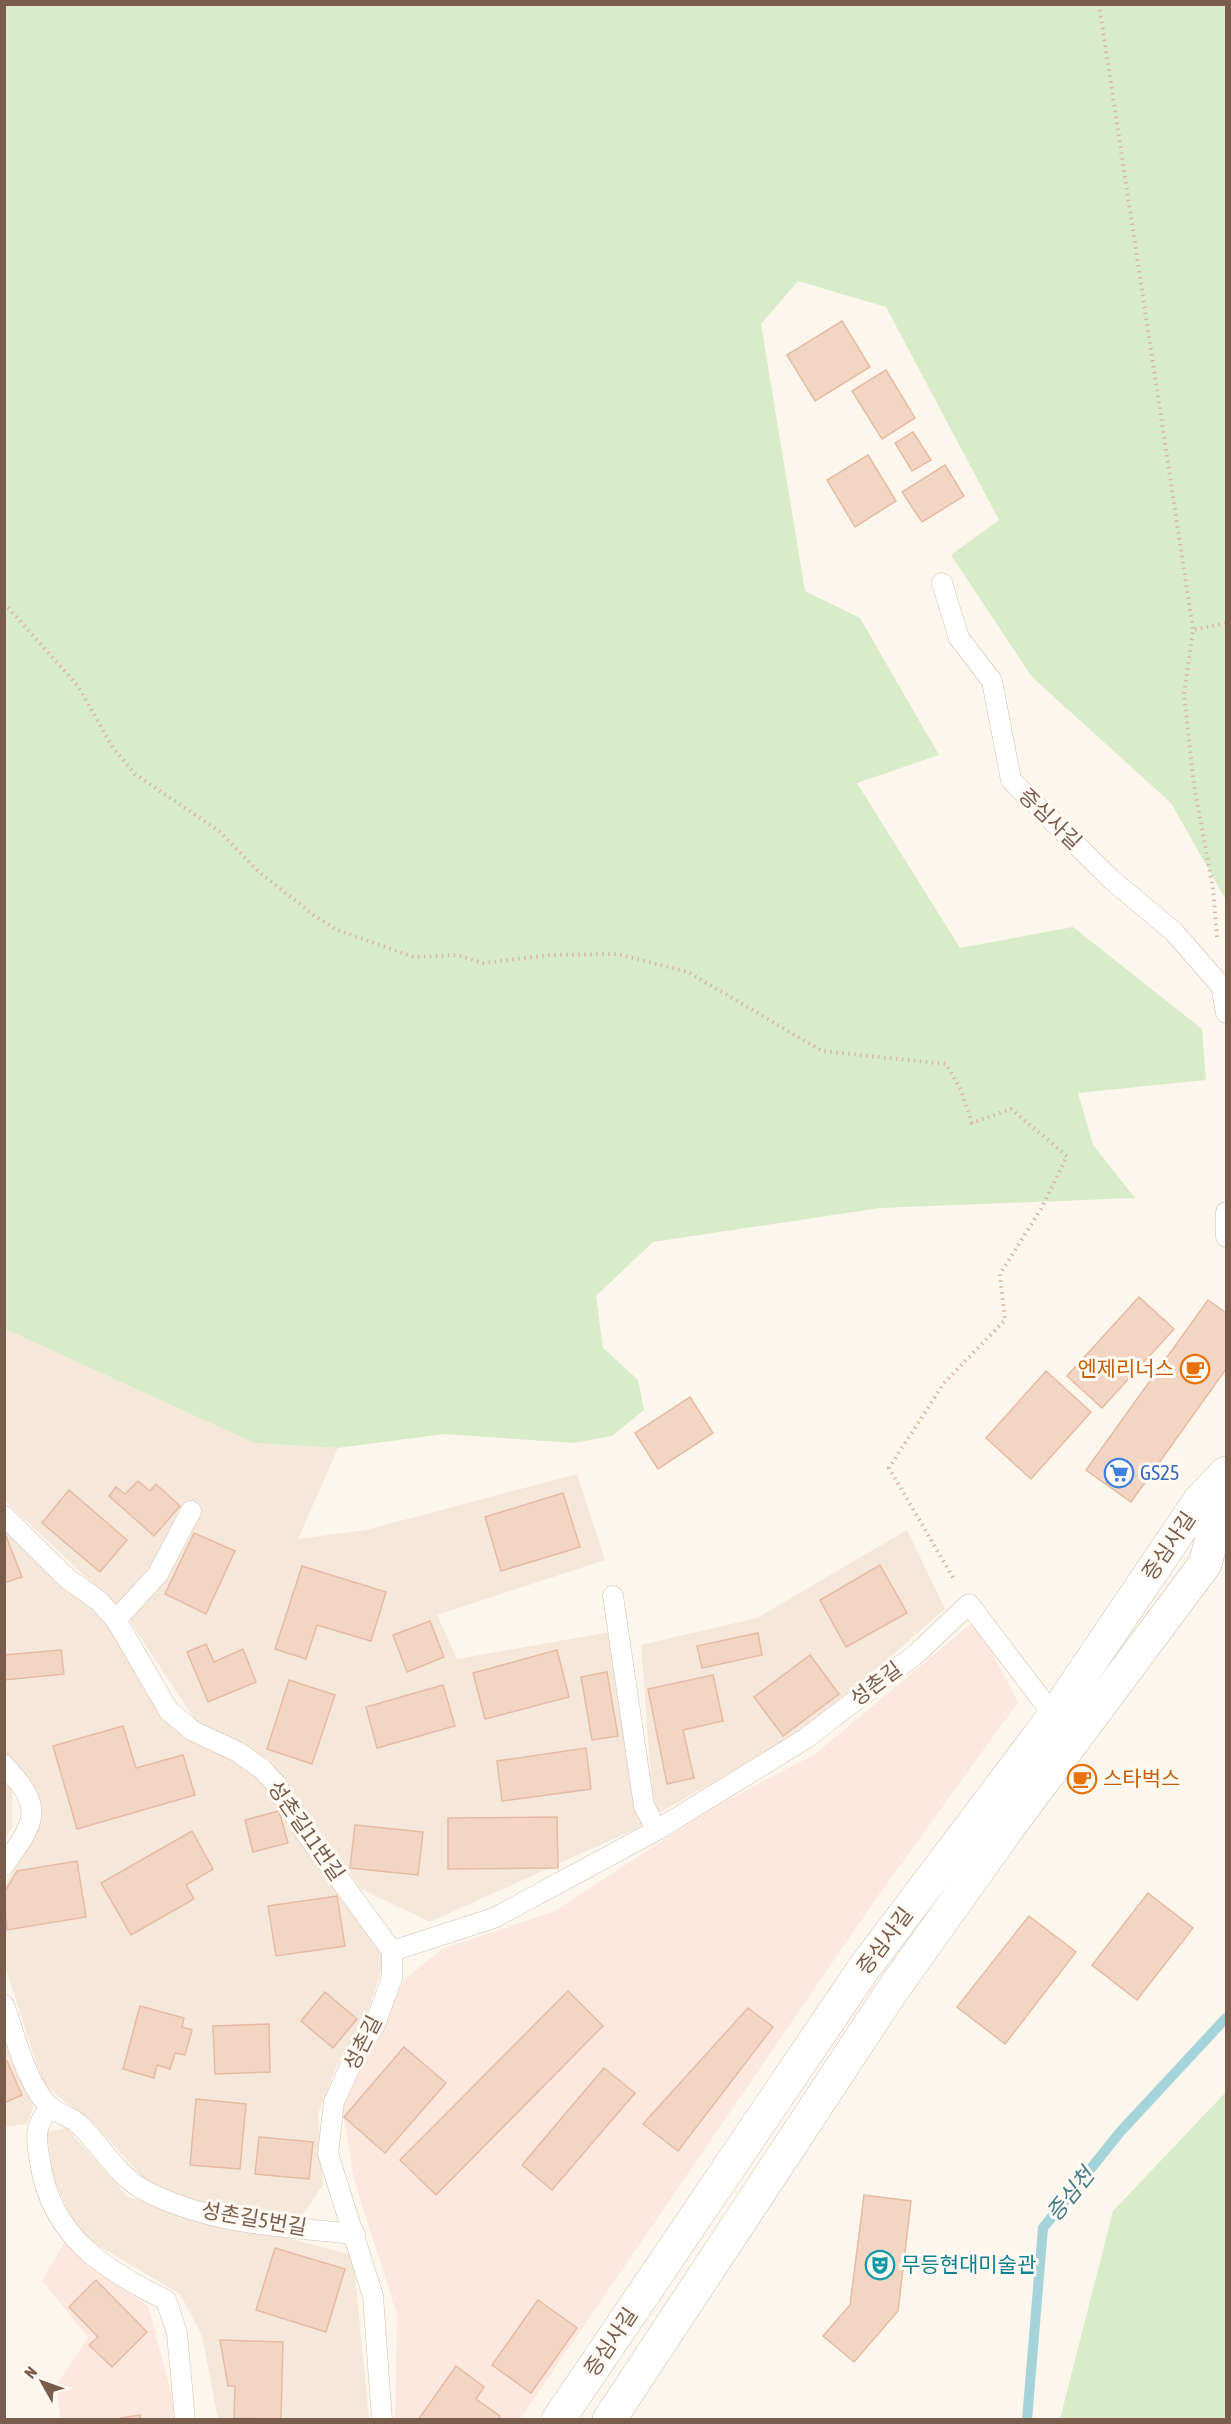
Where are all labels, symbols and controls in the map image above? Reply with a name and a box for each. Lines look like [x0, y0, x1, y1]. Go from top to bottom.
street label: 증심사길 [1015, 783, 1087, 854]
cafe icon: 엔제리너스 [1179, 1353, 1211, 1385]
place label: 엔제리너스 [1077, 1356, 1174, 1380]
supermarket icon: GS25 [1103, 1457, 1135, 1489]
place label: GS25 [1140, 1460, 1180, 1484]
street label: 증심사길 [1137, 1507, 1200, 1584]
street label: 성촌길 [845, 1656, 906, 1710]
cafe icon: 스타벅스 [1066, 1763, 1098, 1795]
place label: 스타벅스 [1103, 1766, 1180, 1790]
street label: 성촌길11번길 [264, 1776, 350, 1885]
street label: 증심사길 [851, 1902, 917, 1978]
street label: 성촌길 [338, 2011, 386, 2074]
water label: 증심천 [1041, 2160, 1101, 2226]
street label: 성촌길5번길 [200, 2197, 309, 2239]
theatre icon: 무등현대미술관 [864, 2249, 896, 2281]
place label: 무등현대미술관 [901, 2252, 1036, 2276]
street label: 증심사길 [579, 2303, 642, 2380]
north arrow [12, 2352, 72, 2412]
text: N [21, 2363, 40, 2382]

